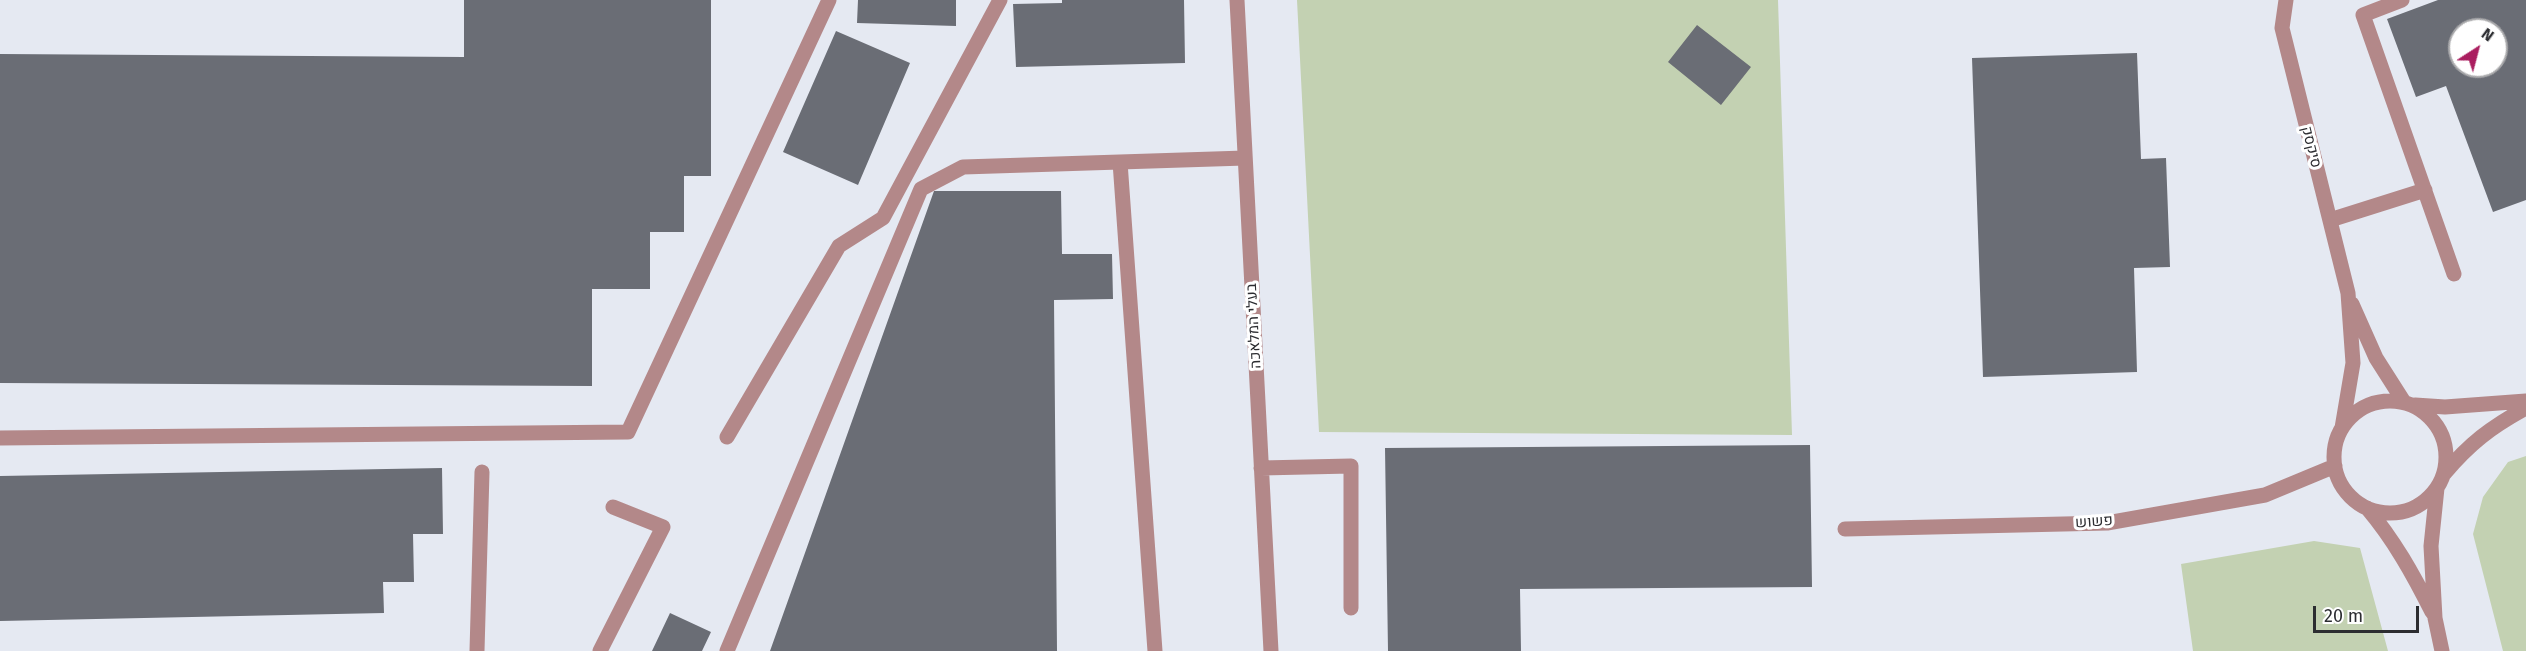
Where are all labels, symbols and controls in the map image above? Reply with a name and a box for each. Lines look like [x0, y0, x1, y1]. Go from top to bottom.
north arrow [2448, 18, 2508, 78]
text: N [2478, 24, 2498, 45]
street label: סיקסק [2297, 124, 2325, 170]
street label: בעלי המלאכה [1243, 283, 1265, 369]
street label: פשוש [2075, 512, 2113, 532]
scale bar [2316, 594, 2422, 632]
text: 20 m [2324, 605, 2363, 627]

